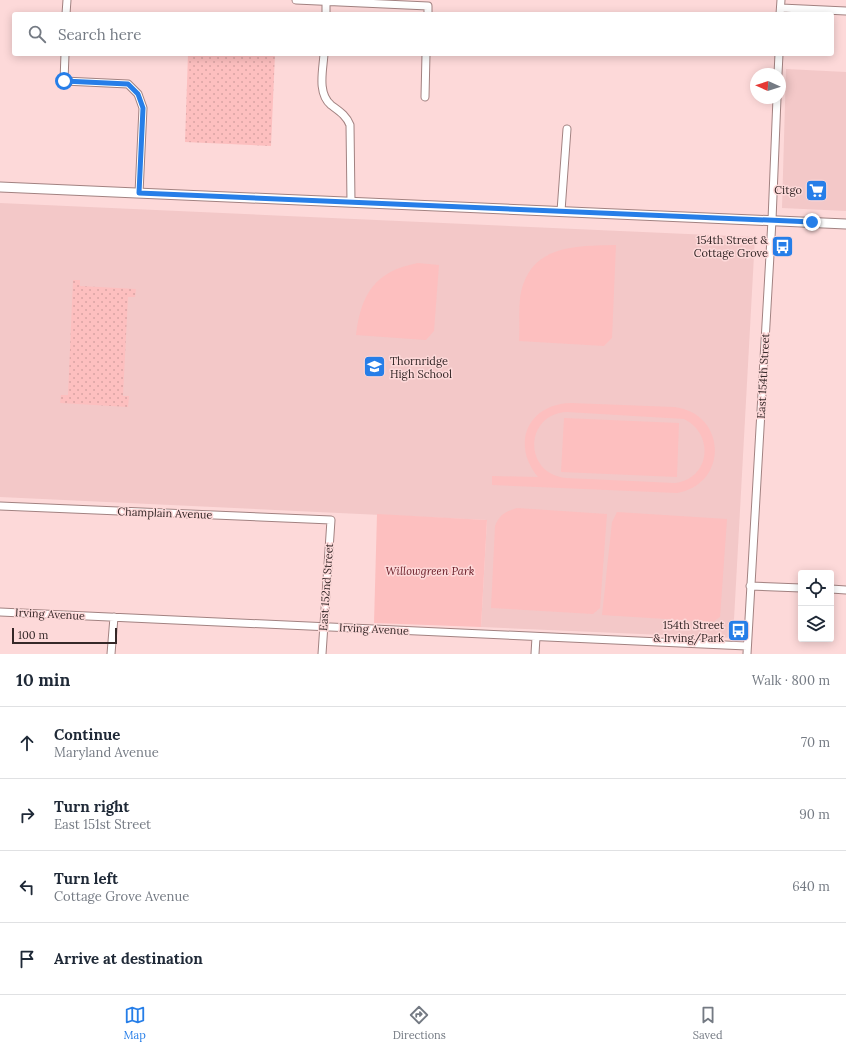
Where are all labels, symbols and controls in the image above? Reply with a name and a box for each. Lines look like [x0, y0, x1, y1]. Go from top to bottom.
search box [12, 12, 834, 56]
icon: search [26, 23, 48, 45]
text: Search here [58, 25, 141, 44]
north arrow [750, 68, 786, 104]
route start [55, 72, 73, 90]
supermarket icon: Citgo [804, 177, 830, 203]
place label: Citgo [774, 183, 802, 197]
route end [803, 213, 821, 231]
place label: 154th Street & Cottage Grove [694, 233, 768, 260]
bus stop icon: 154th Street & Cottage Grove [770, 233, 796, 259]
street label: East 154th Street [754, 332, 772, 419]
school or university icon: Thornridge High School [361, 354, 387, 380]
place label: Thornridge High School [390, 354, 452, 381]
street label: Champlain Avenue [117, 504, 213, 522]
street label: East 152nd Street [316, 542, 336, 631]
park label: Willowgreen Park [386, 564, 475, 578]
map controls [798, 570, 834, 642]
button: locate [798, 570, 834, 606]
street label: Irving Avenue [15, 605, 85, 623]
button: layers [798, 606, 834, 642]
place label: 154th Street & Irving/Park [653, 618, 725, 646]
bus stop icon: 154th Street & Irving/Park [726, 618, 752, 644]
street label: Irving Avenue [339, 620, 409, 638]
scale bar [12, 626, 117, 645]
text: 100 m [18, 628, 48, 642]
text: 10 min [16, 669, 70, 691]
text: Walk · 800 m [752, 672, 830, 689]
text: Continue [54, 725, 120, 744]
icon: ahead [16, 732, 38, 754]
text: 70 m [801, 734, 830, 751]
text: Maryland Avenue [54, 744, 159, 761]
text: Turn right [54, 797, 130, 816]
icon: right [16, 804, 38, 826]
text: 90 m [799, 806, 830, 823]
text: East 151st Street [54, 816, 151, 833]
text: Turn left [54, 869, 118, 888]
icon: left [16, 876, 38, 898]
text: 640 m [792, 878, 830, 895]
text: Cottage Grove Avenue [54, 888, 189, 905]
icon: arrive [16, 948, 38, 970]
text: Arrive at destination [54, 949, 203, 968]
tab: Map [123, 1004, 146, 1042]
tab: Directions [393, 1004, 446, 1042]
tab: Saved [693, 1004, 723, 1042]

